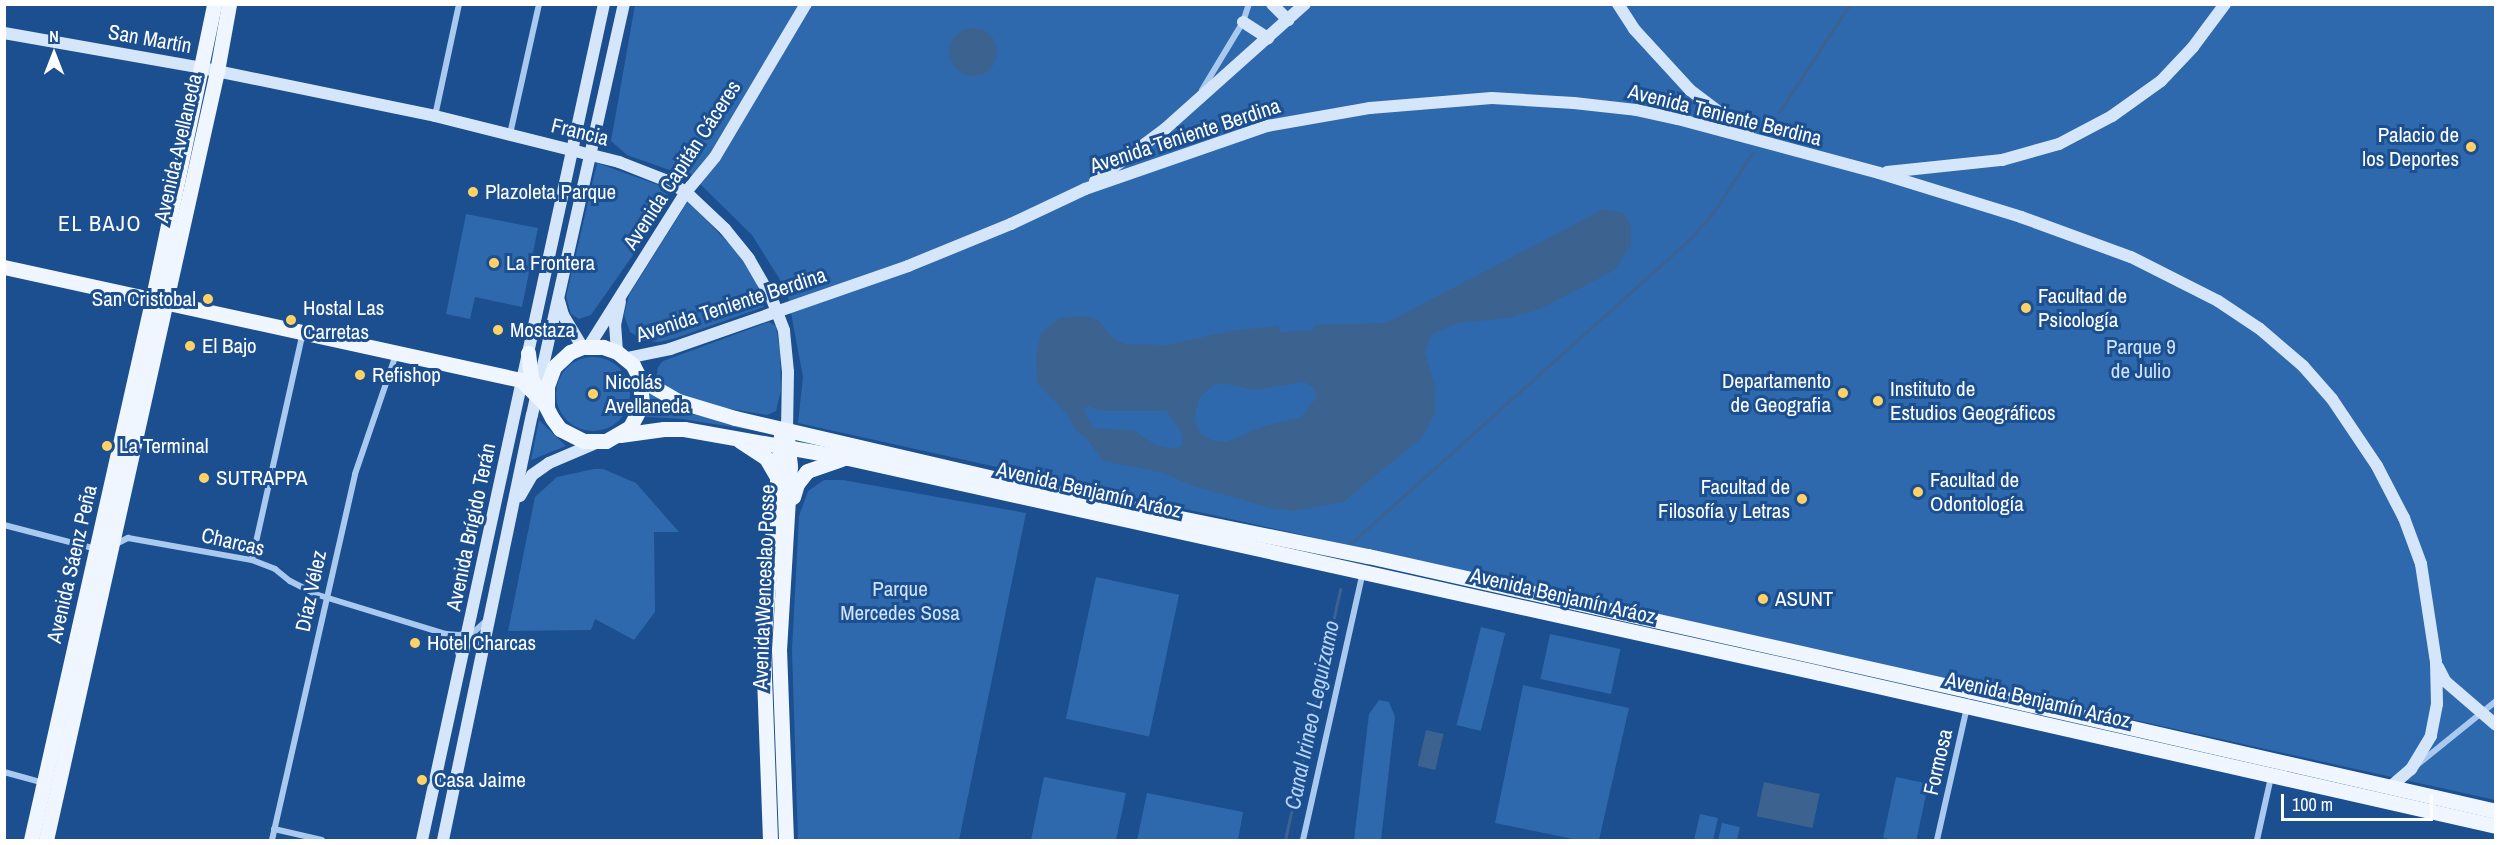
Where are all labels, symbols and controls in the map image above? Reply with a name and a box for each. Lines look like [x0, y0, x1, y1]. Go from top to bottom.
street label: San Martín [106, 19, 194, 59]
north arrow [24, 24, 84, 84]
text: N [49, 25, 59, 47]
street label: Avenida Avellaneda [149, 71, 207, 225]
street label: Avenida Capitán Cáceres [618, 76, 746, 254]
street label: Avenida Teniente Berdina [1625, 79, 1825, 151]
street label: Avenida Teniente Berdina [1087, 93, 1283, 179]
street label: Francia [549, 113, 611, 151]
place label: Palacio de los Deportes [2362, 122, 2459, 172]
marker: Palacio de los Deportes [2464, 140, 2478, 154]
place label: Plazoleta Parque [485, 179, 616, 205]
marker: Plazoleta Parque [466, 185, 480, 199]
district label: EL BAJO [58, 211, 142, 237]
place label: La Frontera [506, 250, 595, 276]
marker: La Frontera [487, 256, 501, 270]
street label: Avenida Teniente Berdina [633, 262, 829, 348]
place label: Facultad de Psicología [2038, 283, 2127, 333]
place label: San Cristobal [92, 286, 196, 312]
marker: San Cristobal [201, 292, 215, 306]
place label: Hostal Las Carretas [303, 295, 384, 345]
marker: Facultad de Psicología [2019, 301, 2033, 315]
marker: Hostal Las Carretas [284, 313, 298, 327]
place label: Mostaza [510, 317, 575, 343]
marker: Mostaza [491, 323, 505, 337]
place label: El Bajo [202, 333, 257, 359]
park label: Parque 9 de Julio [2106, 334, 2176, 384]
marker: El Bajo [183, 339, 197, 353]
place label: Refishop [372, 362, 441, 388]
marker: Refishop [353, 368, 367, 382]
place label: Departamento de Geografia [1722, 368, 1831, 418]
place label: Nicolás Avellaneda [605, 369, 690, 419]
place label: Instituto de Estudios Geográficos [1890, 376, 2056, 426]
marker: Departamento de Geografia [1836, 386, 1850, 400]
marker: Nicolás Avellaneda [586, 387, 600, 401]
marker: Instituto de Estudios Geográficos [1871, 394, 1885, 408]
place label: La Terminal [119, 433, 209, 459]
marker: La Terminal [100, 439, 114, 453]
street label: Avenida Brígido Terán [441, 441, 501, 613]
street label: Avenida Benjamín Aráoz [994, 456, 1184, 524]
place label: SUTRAPPA [216, 465, 308, 491]
place label: Facultad de Odontología [1930, 467, 2024, 517]
marker: SUTRAPPA [197, 471, 211, 485]
place label: Facultad de Filosofía y Letras [1658, 474, 1790, 524]
street label: Avenida Sáenz Peña [42, 482, 102, 646]
street label: Avenida Wenceslao Posse [748, 484, 780, 690]
marker: Facultad de Odontología [1911, 485, 1925, 499]
marker: Facultad de Filosofía y Letras [1795, 492, 1809, 506]
street label: Charcas [199, 523, 267, 561]
street label: Díaz Vélez [290, 548, 332, 634]
street label: Avenida Benjamín Aráoz [1468, 562, 1658, 630]
park label: Parque Mercedes Sosa [840, 576, 960, 626]
place label: ASUNT [1775, 586, 1833, 612]
marker: ASUNT [1756, 592, 1770, 606]
water label: Canal Irineo Leguizamo [1279, 618, 1345, 812]
place label: Hotel Charcas [427, 630, 536, 656]
marker: Hotel Charcas [408, 636, 422, 650]
street label: Avenida Benjamín Aráoz [1943, 666, 2133, 734]
street label: Formosa [1918, 726, 1958, 798]
place label: Casa Jaime [434, 767, 526, 793]
marker: Casa Jaime [415, 773, 429, 787]
scale bar [2284, 782, 2436, 820]
text: 100 m [2292, 792, 2333, 817]

